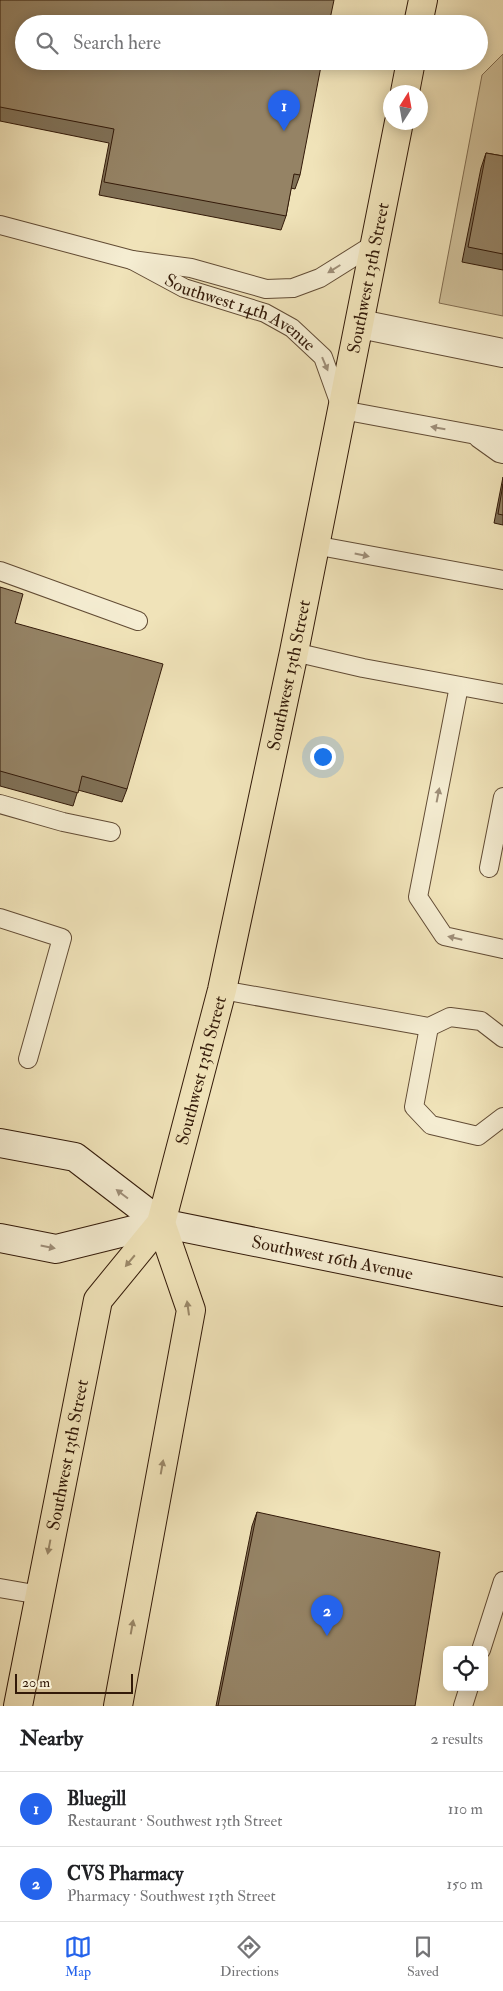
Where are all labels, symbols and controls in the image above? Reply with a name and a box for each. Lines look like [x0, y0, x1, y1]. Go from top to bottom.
search box [15, 15, 488, 70]
icon: search [33, 29, 61, 57]
text: Search here [73, 31, 161, 55]
north arrow [383, 85, 428, 130]
pin: 1 [268, 90, 300, 131]
street label: Southwest 13th Street [342, 200, 394, 355]
one-way arrow [328, 264, 341, 273]
street label: Southwest 14th Avenue [161, 268, 321, 356]
one-way arrow [321, 357, 329, 371]
one-way arrow [430, 424, 445, 432]
one-way arrow [355, 551, 371, 559]
street label: Southwest 13th Street [262, 598, 316, 753]
your location [310, 744, 336, 770]
one-way arrow [434, 787, 442, 802]
one-way arrow [448, 934, 463, 942]
street label: Southwest 13th Street [170, 993, 232, 1147]
one-way arrow [116, 1188, 129, 1199]
street label: Southwest 16th Avenue [250, 1230, 415, 1285]
one-way arrow [40, 1244, 56, 1252]
one-way arrow [124, 1254, 135, 1267]
one-way arrow [184, 1299, 192, 1315]
street label: Southwest 13th Street [41, 1377, 94, 1532]
one-way arrow [158, 1459, 166, 1475]
one-way arrow [45, 1540, 53, 1556]
pin: 2 [311, 1595, 343, 1636]
one-way arrow [129, 1619, 137, 1635]
map controls [443, 1646, 488, 1691]
button: locate [443, 1646, 488, 1691]
scale bar [15, 1671, 132, 1694]
text: 20 m [22, 1674, 50, 1691]
text: Nearby [20, 1725, 83, 1752]
text: 2 results [430, 1729, 483, 1749]
text: Bluegill [67, 1787, 126, 1811]
text: 1 [33, 1799, 39, 1819]
text: 110 m [448, 1799, 483, 1819]
text: Restaurant · Southwest 13th Street [67, 1811, 282, 1831]
text: CVS Pharmacy [67, 1862, 183, 1886]
text: 2 [32, 1874, 40, 1894]
text: 150 m [446, 1874, 483, 1894]
text: Pharmacy · Southwest 13th Street [67, 1886, 276, 1906]
tab: Map [64, 1933, 92, 1980]
tab: Directions [220, 1933, 279, 1980]
tab: Saved [407, 1933, 439, 1980]

